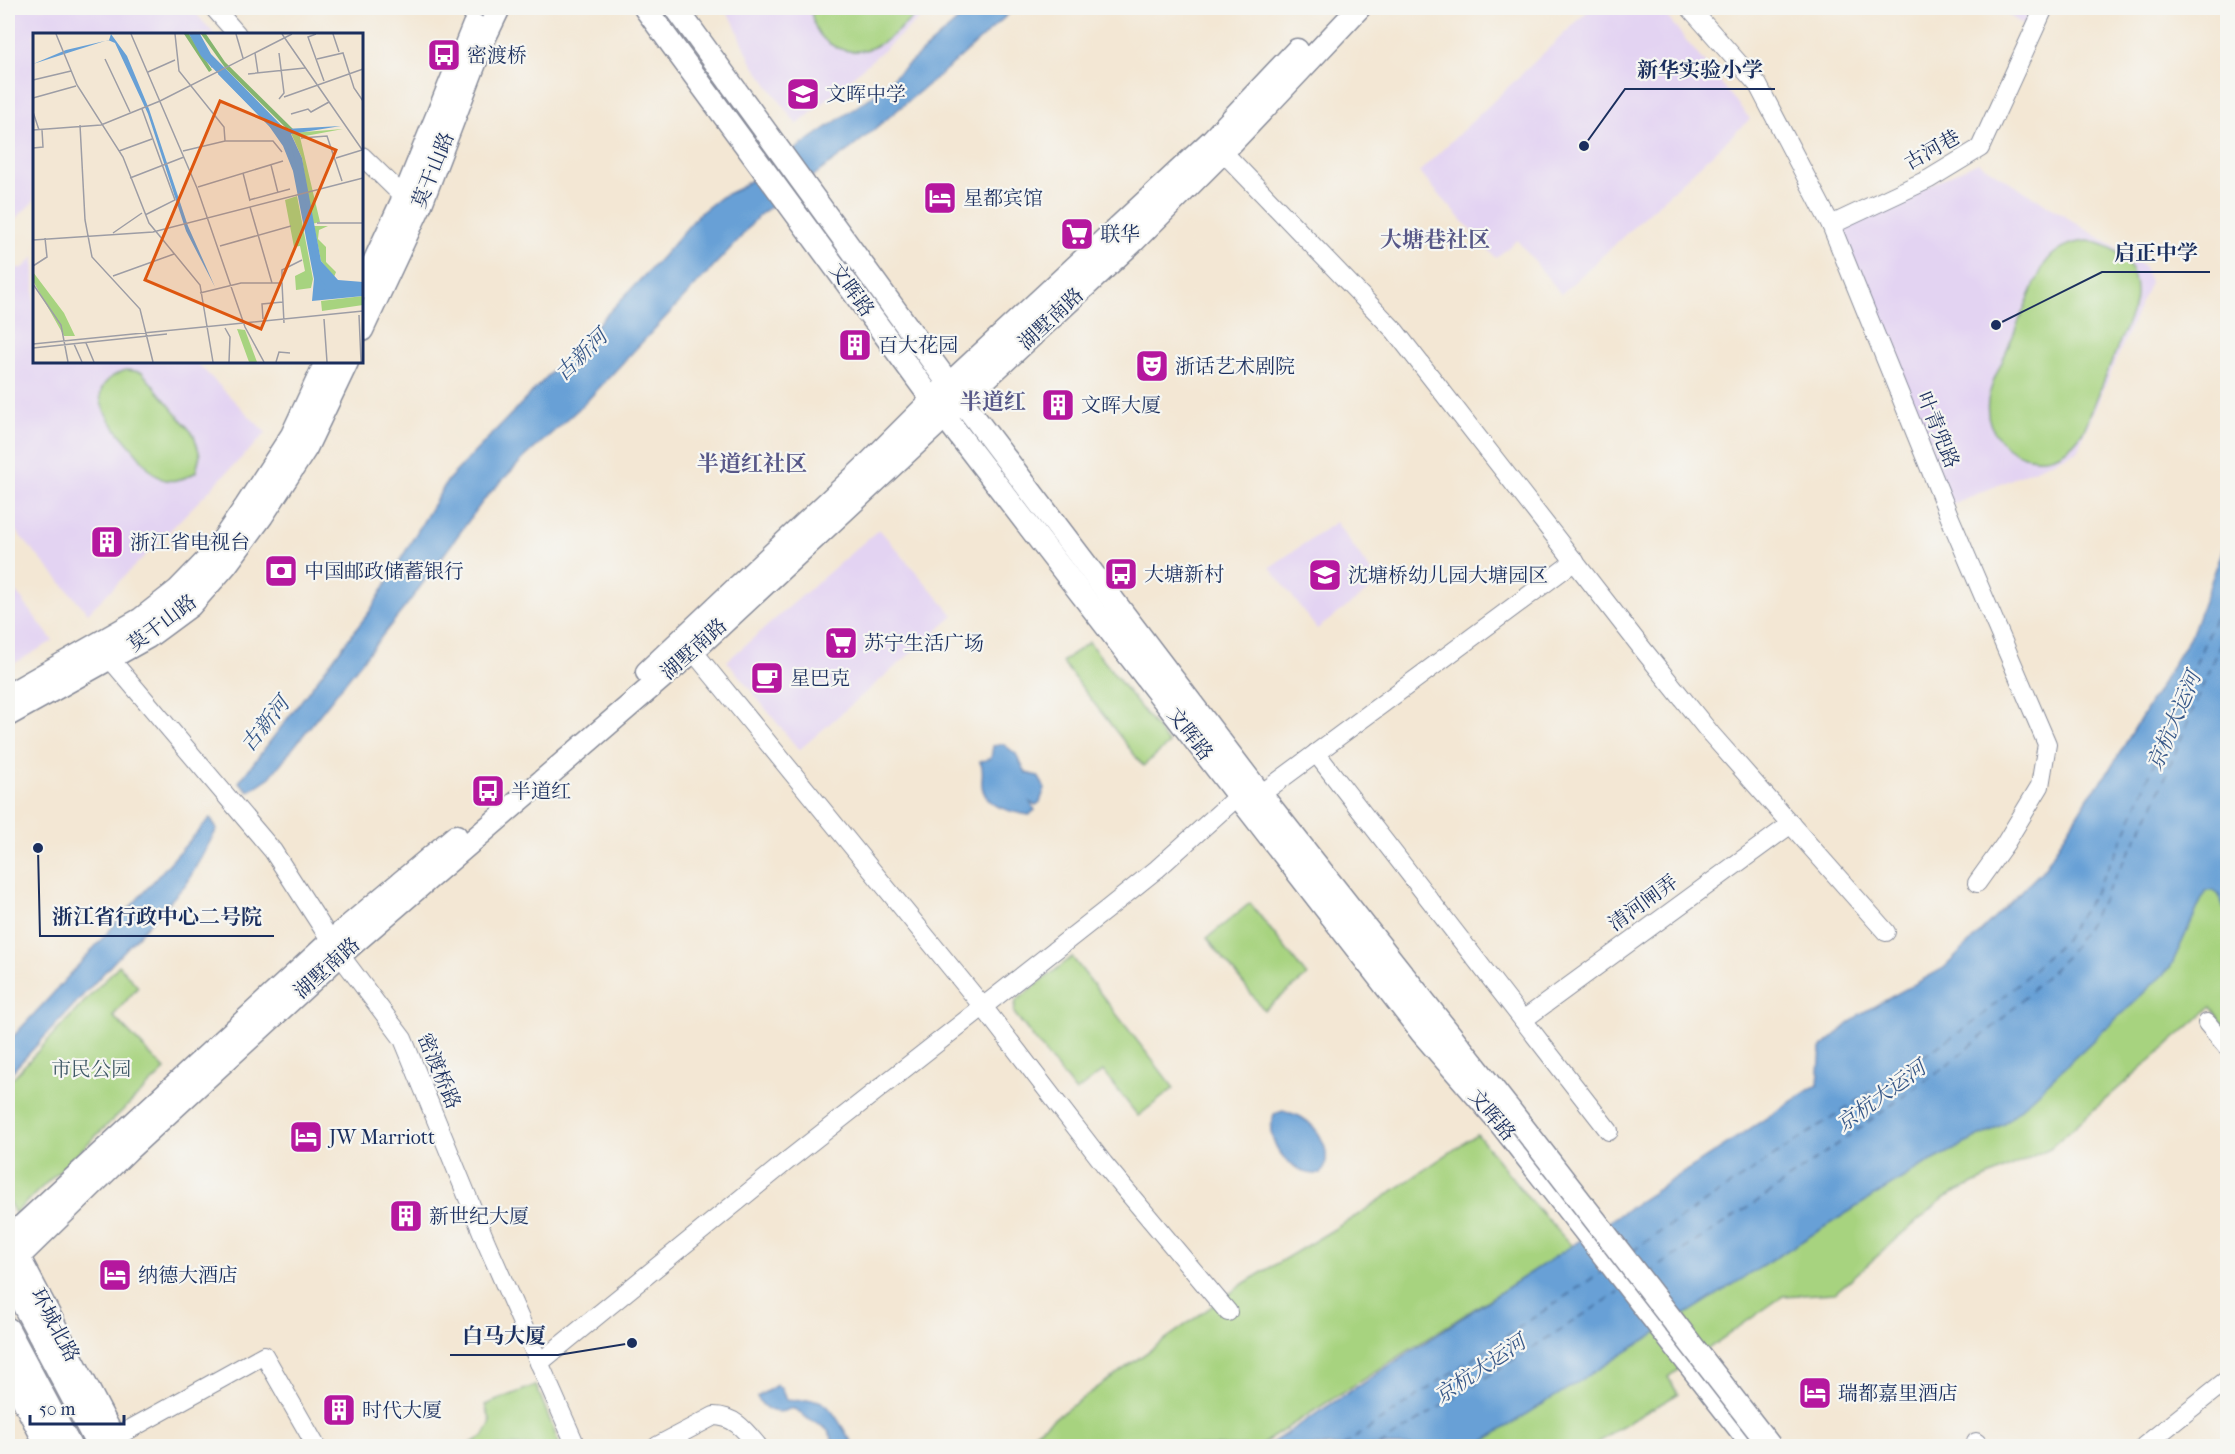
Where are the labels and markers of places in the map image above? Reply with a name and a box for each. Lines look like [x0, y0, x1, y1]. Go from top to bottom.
bus stop icon: 密渡桥 [426, 37, 462, 73]
place label: 密渡桥 [467, 44, 527, 67]
callout: 新华实验小学 [1625, 50, 1775, 89]
school or university icon: 文晖中学 [785, 76, 821, 112]
place label: 文晖中学 [826, 83, 906, 106]
hotel icon: 星都宾馆 [922, 180, 958, 216]
place label: 星都宾馆 [963, 187, 1043, 210]
supermarket icon: 联华 [1059, 216, 1095, 252]
place label: 联华 [1100, 223, 1140, 246]
callout: 启正中学 [2102, 233, 2210, 272]
building icon: 百大花园 [837, 327, 873, 363]
place label: 百大花园 [878, 334, 958, 357]
theatre icon: 浙话艺术剧院 [1134, 348, 1170, 384]
place label: 浙话艺术剧院 [1175, 355, 1295, 378]
building icon: 文晖大厦 [1040, 387, 1076, 423]
place label: 文晖大厦 [1081, 394, 1161, 417]
building icon: 浙江省电视台 [89, 524, 125, 560]
place label: 浙江省电视台 [130, 531, 250, 554]
bank icon: 中国邮政储蓄银行 [263, 553, 299, 589]
bus stop icon: 大塘新村 [1103, 556, 1139, 592]
school or university icon: 沈塘桥幼儿园大塘园区 [1307, 557, 1343, 593]
place label: 中国邮政储蓄银行 [304, 560, 464, 583]
place label: 大塘新村 [1144, 563, 1224, 586]
place label: 沈塘桥幼儿园大塘园区 [1348, 564, 1548, 587]
supermarket icon: 苏宁生活广场 [823, 625, 859, 661]
place label: 苏宁生活广场 [864, 632, 984, 655]
cafe icon: 星巴克 [749, 660, 785, 696]
place label: 星巴克 [790, 667, 850, 690]
bus stop icon: 半道红 [470, 773, 506, 809]
place label: 半道红 [511, 780, 571, 803]
callout: 浙江省行政中心二号院 [40, 897, 274, 936]
hotel icon: JW Marriott [288, 1119, 324, 1155]
place label: JW Marriott [327, 1126, 435, 1149]
building icon: 新世纪大厦 [388, 1198, 424, 1234]
place label: 新世纪大厦 [429, 1205, 529, 1228]
hotel icon: 纳德大酒店 [97, 1257, 133, 1293]
place label: 纳德大酒店 [138, 1264, 238, 1287]
callout: 白马大厦 [450, 1316, 558, 1355]
hotel icon: 瑞都嘉里酒店 [1797, 1375, 1833, 1411]
place label: 瑞都嘉里酒店 [1838, 1382, 1958, 1405]
building icon: 时代大厦 [321, 1392, 357, 1428]
place label: 时代大厦 [362, 1399, 442, 1422]

